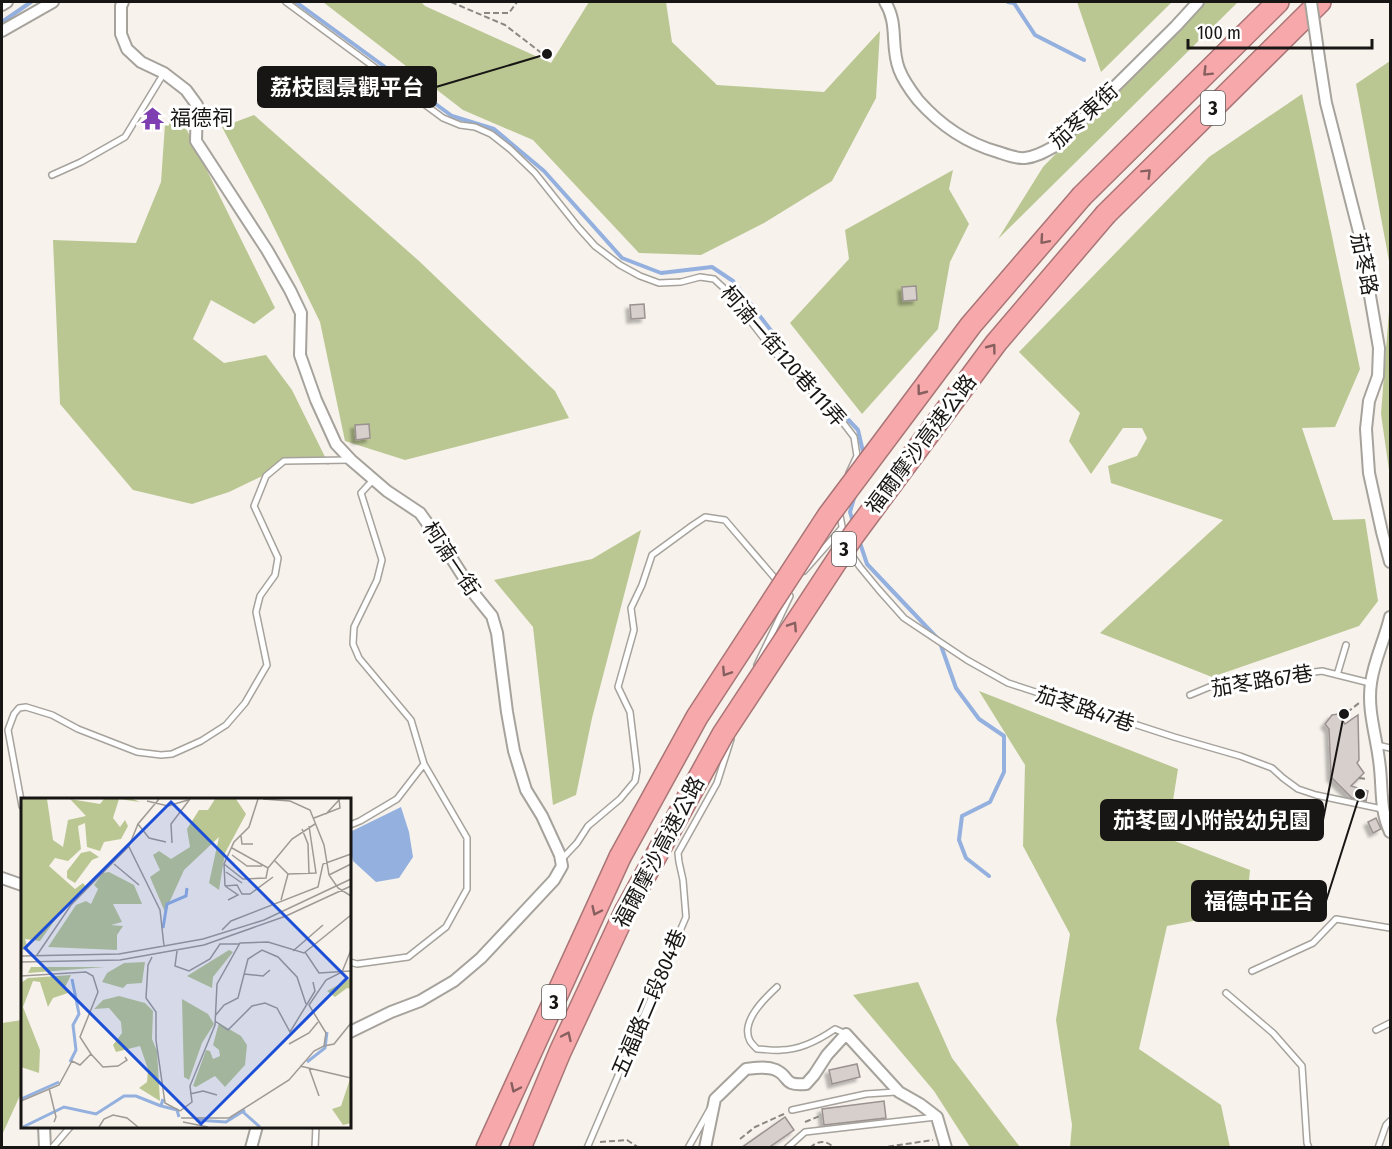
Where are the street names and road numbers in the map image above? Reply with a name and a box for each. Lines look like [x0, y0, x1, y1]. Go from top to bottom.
street label: 茄苳東街 [1044, 78, 1124, 154]
road number: 3 [1201, 91, 1225, 125]
street label: 茄苳路 [1345, 231, 1383, 297]
street label: 柯湳一街120巷111弄 [715, 280, 851, 432]
street label: 福爾摩沙高速公路 [860, 369, 982, 519]
street label: 柯湳一街 [417, 517, 485, 601]
road number: 3 [832, 532, 856, 566]
street label: 茄苳路67巷 [1209, 660, 1315, 702]
street label: 茄苳路47巷 [1032, 681, 1138, 737]
street label: 福爾摩沙高速公路 [608, 772, 710, 932]
street label: 五福路二段804巷 [606, 925, 692, 1081]
road number: 3 [542, 985, 566, 1019]

